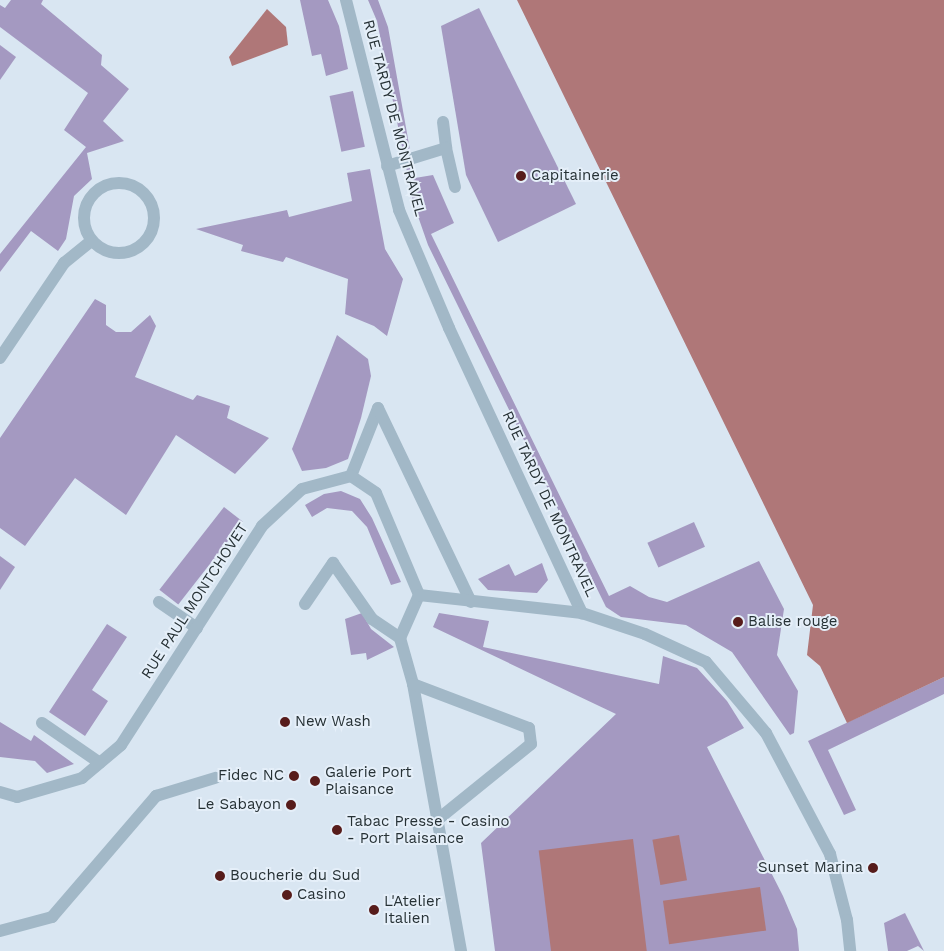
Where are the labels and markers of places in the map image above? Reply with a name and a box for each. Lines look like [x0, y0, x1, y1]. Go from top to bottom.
place label: Capitainerie [531, 167, 619, 185]
marker: Capitainerie [515, 170, 527, 182]
place label: Balise rouge [748, 613, 837, 631]
marker: Balise rouge [732, 616, 744, 628]
place label: New Wash [295, 713, 372, 731]
marker: New Wash [279, 716, 291, 728]
place label: Galerie Port Plaisance [325, 763, 411, 798]
place label: Fidec NC [218, 767, 284, 785]
marker: Fidec NC [288, 770, 300, 782]
marker: Galerie Port Plaisance [309, 775, 321, 787]
place label: Le Sabayon [197, 796, 281, 814]
marker: Le Sabayon [285, 799, 297, 811]
place label: Tabac Presse - Casino - Port Plaisance [347, 812, 509, 847]
marker: Tabac Presse - Casino - Port Plaisance [331, 824, 343, 836]
place label: Sunset Marina [758, 859, 863, 877]
marker: Sunset Marina [867, 862, 879, 874]
place label: Boucherie du Sud [230, 867, 360, 885]
marker: Boucherie du Sud [214, 870, 226, 882]
place label: Casino [297, 886, 346, 904]
marker: Casino [281, 889, 293, 901]
place label: L'Atelier Italien [384, 892, 441, 927]
marker: L'Atelier Italien [368, 904, 380, 916]

